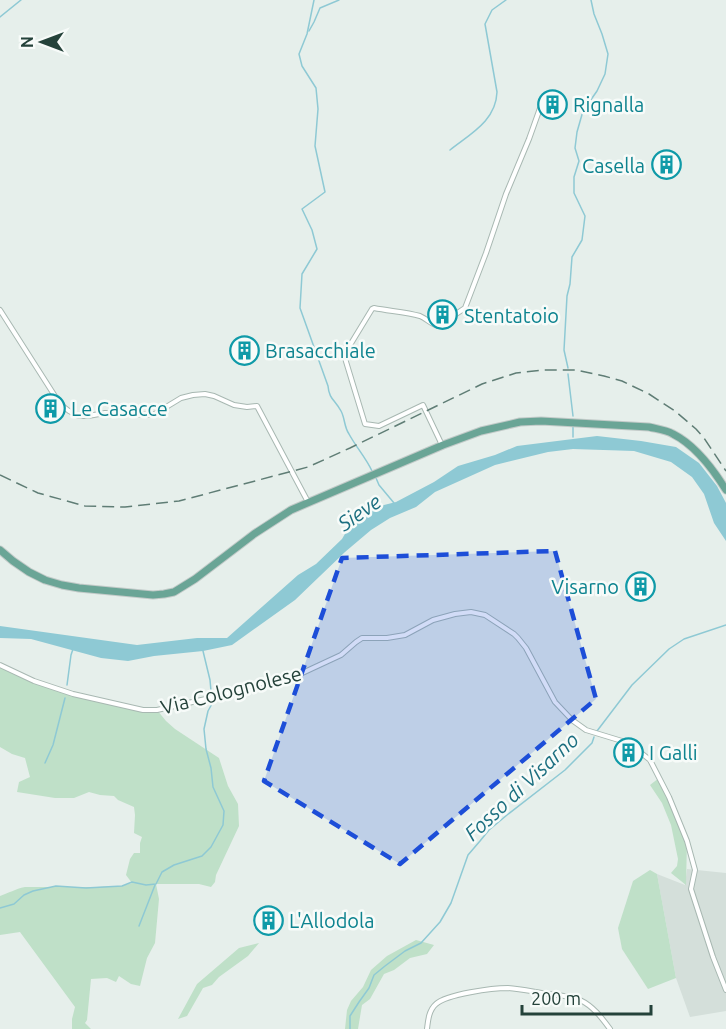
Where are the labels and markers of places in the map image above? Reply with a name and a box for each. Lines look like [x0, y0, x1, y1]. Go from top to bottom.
building icon: Rignalla [536, 88, 568, 120]
place label: Rignalla [573, 93, 644, 116]
building icon: Casella [650, 149, 682, 181]
place label: Casella [582, 154, 645, 177]
building icon: Stentatoio [427, 299, 459, 331]
place label: Stentatoio [464, 304, 559, 327]
building icon: Brasacchiale [228, 334, 260, 366]
place label: Brasacchiale [265, 339, 376, 362]
building icon: Le Casacce [34, 392, 66, 424]
place label: Le Casacce [71, 397, 168, 420]
building icon: Visarno [624, 570, 656, 602]
place label: Visarno [551, 575, 619, 598]
building icon: I Galli [612, 736, 644, 768]
place label: I Galli [649, 741, 698, 764]
building icon: L'Allodola [252, 904, 284, 936]
place label: L'Allodola [289, 909, 375, 932]

